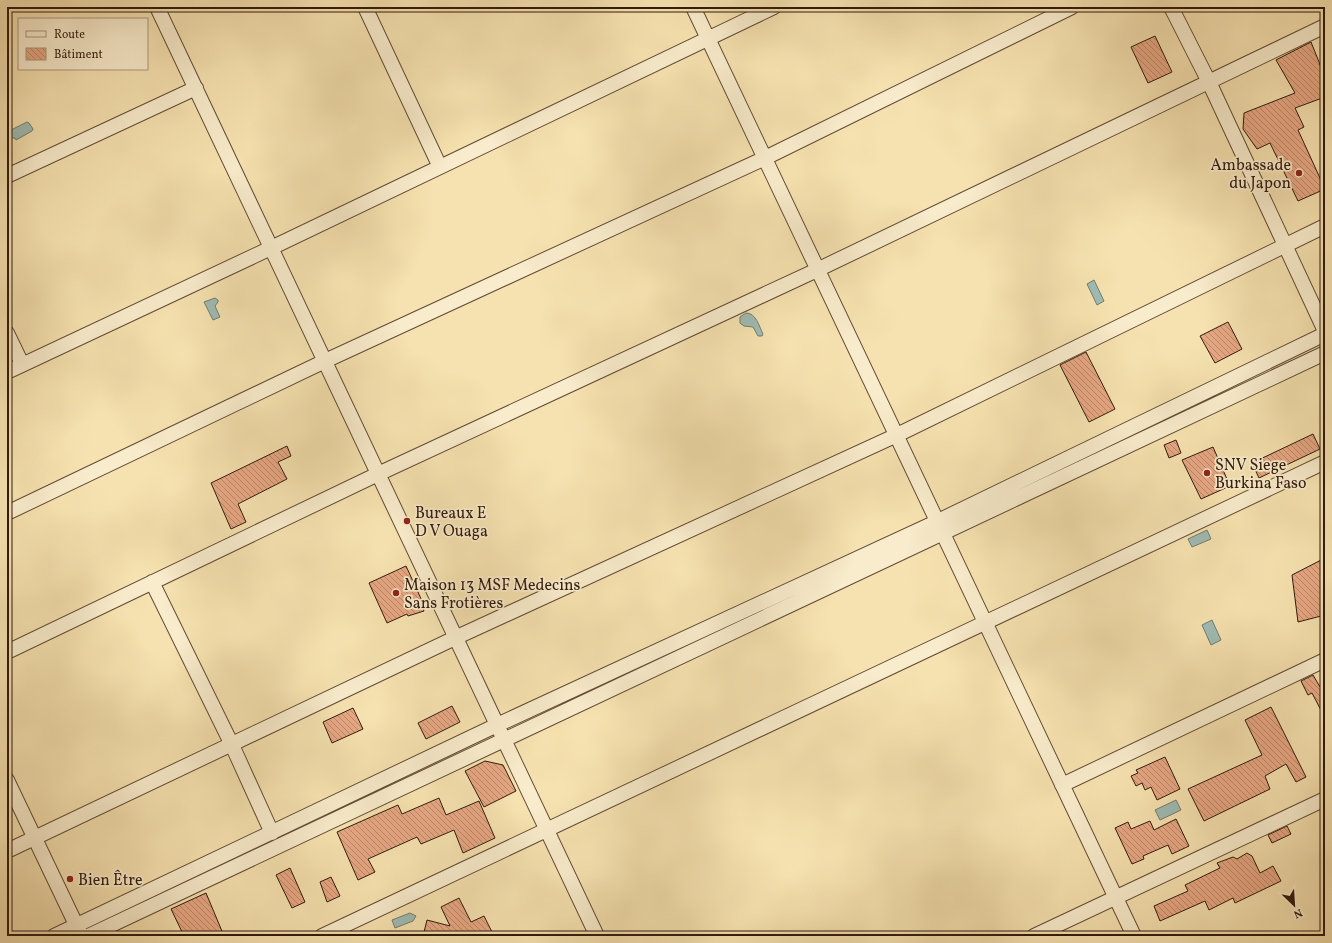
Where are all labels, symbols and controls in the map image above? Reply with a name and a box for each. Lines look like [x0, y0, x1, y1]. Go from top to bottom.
legend [18, 18, 148, 70]
text: Route [54, 27, 85, 43]
text: Bâtiment [54, 47, 103, 63]
place label: Ambassade du Japon [1211, 155, 1291, 195]
marker: Ambassade du Japon [1294, 168, 1304, 178]
place label: SNV Siege Burkina Faso [1215, 455, 1306, 495]
marker: SNV Siege Burkina Faso [1202, 468, 1212, 478]
place label: Bureaux E D V Ouaga [415, 503, 488, 543]
marker: Bureaux E D V Ouaga [402, 516, 412, 526]
place label: Maison 13 MSF Medecins Sans Frotières [404, 575, 581, 615]
marker: Maison 13 MSF Medecins Sans Frotières [391, 588, 401, 598]
place label: Bien Être [78, 869, 143, 892]
marker: Bien Être [65, 874, 75, 884]
north arrow [1274, 885, 1314, 925]
text: N [1291, 904, 1304, 921]

